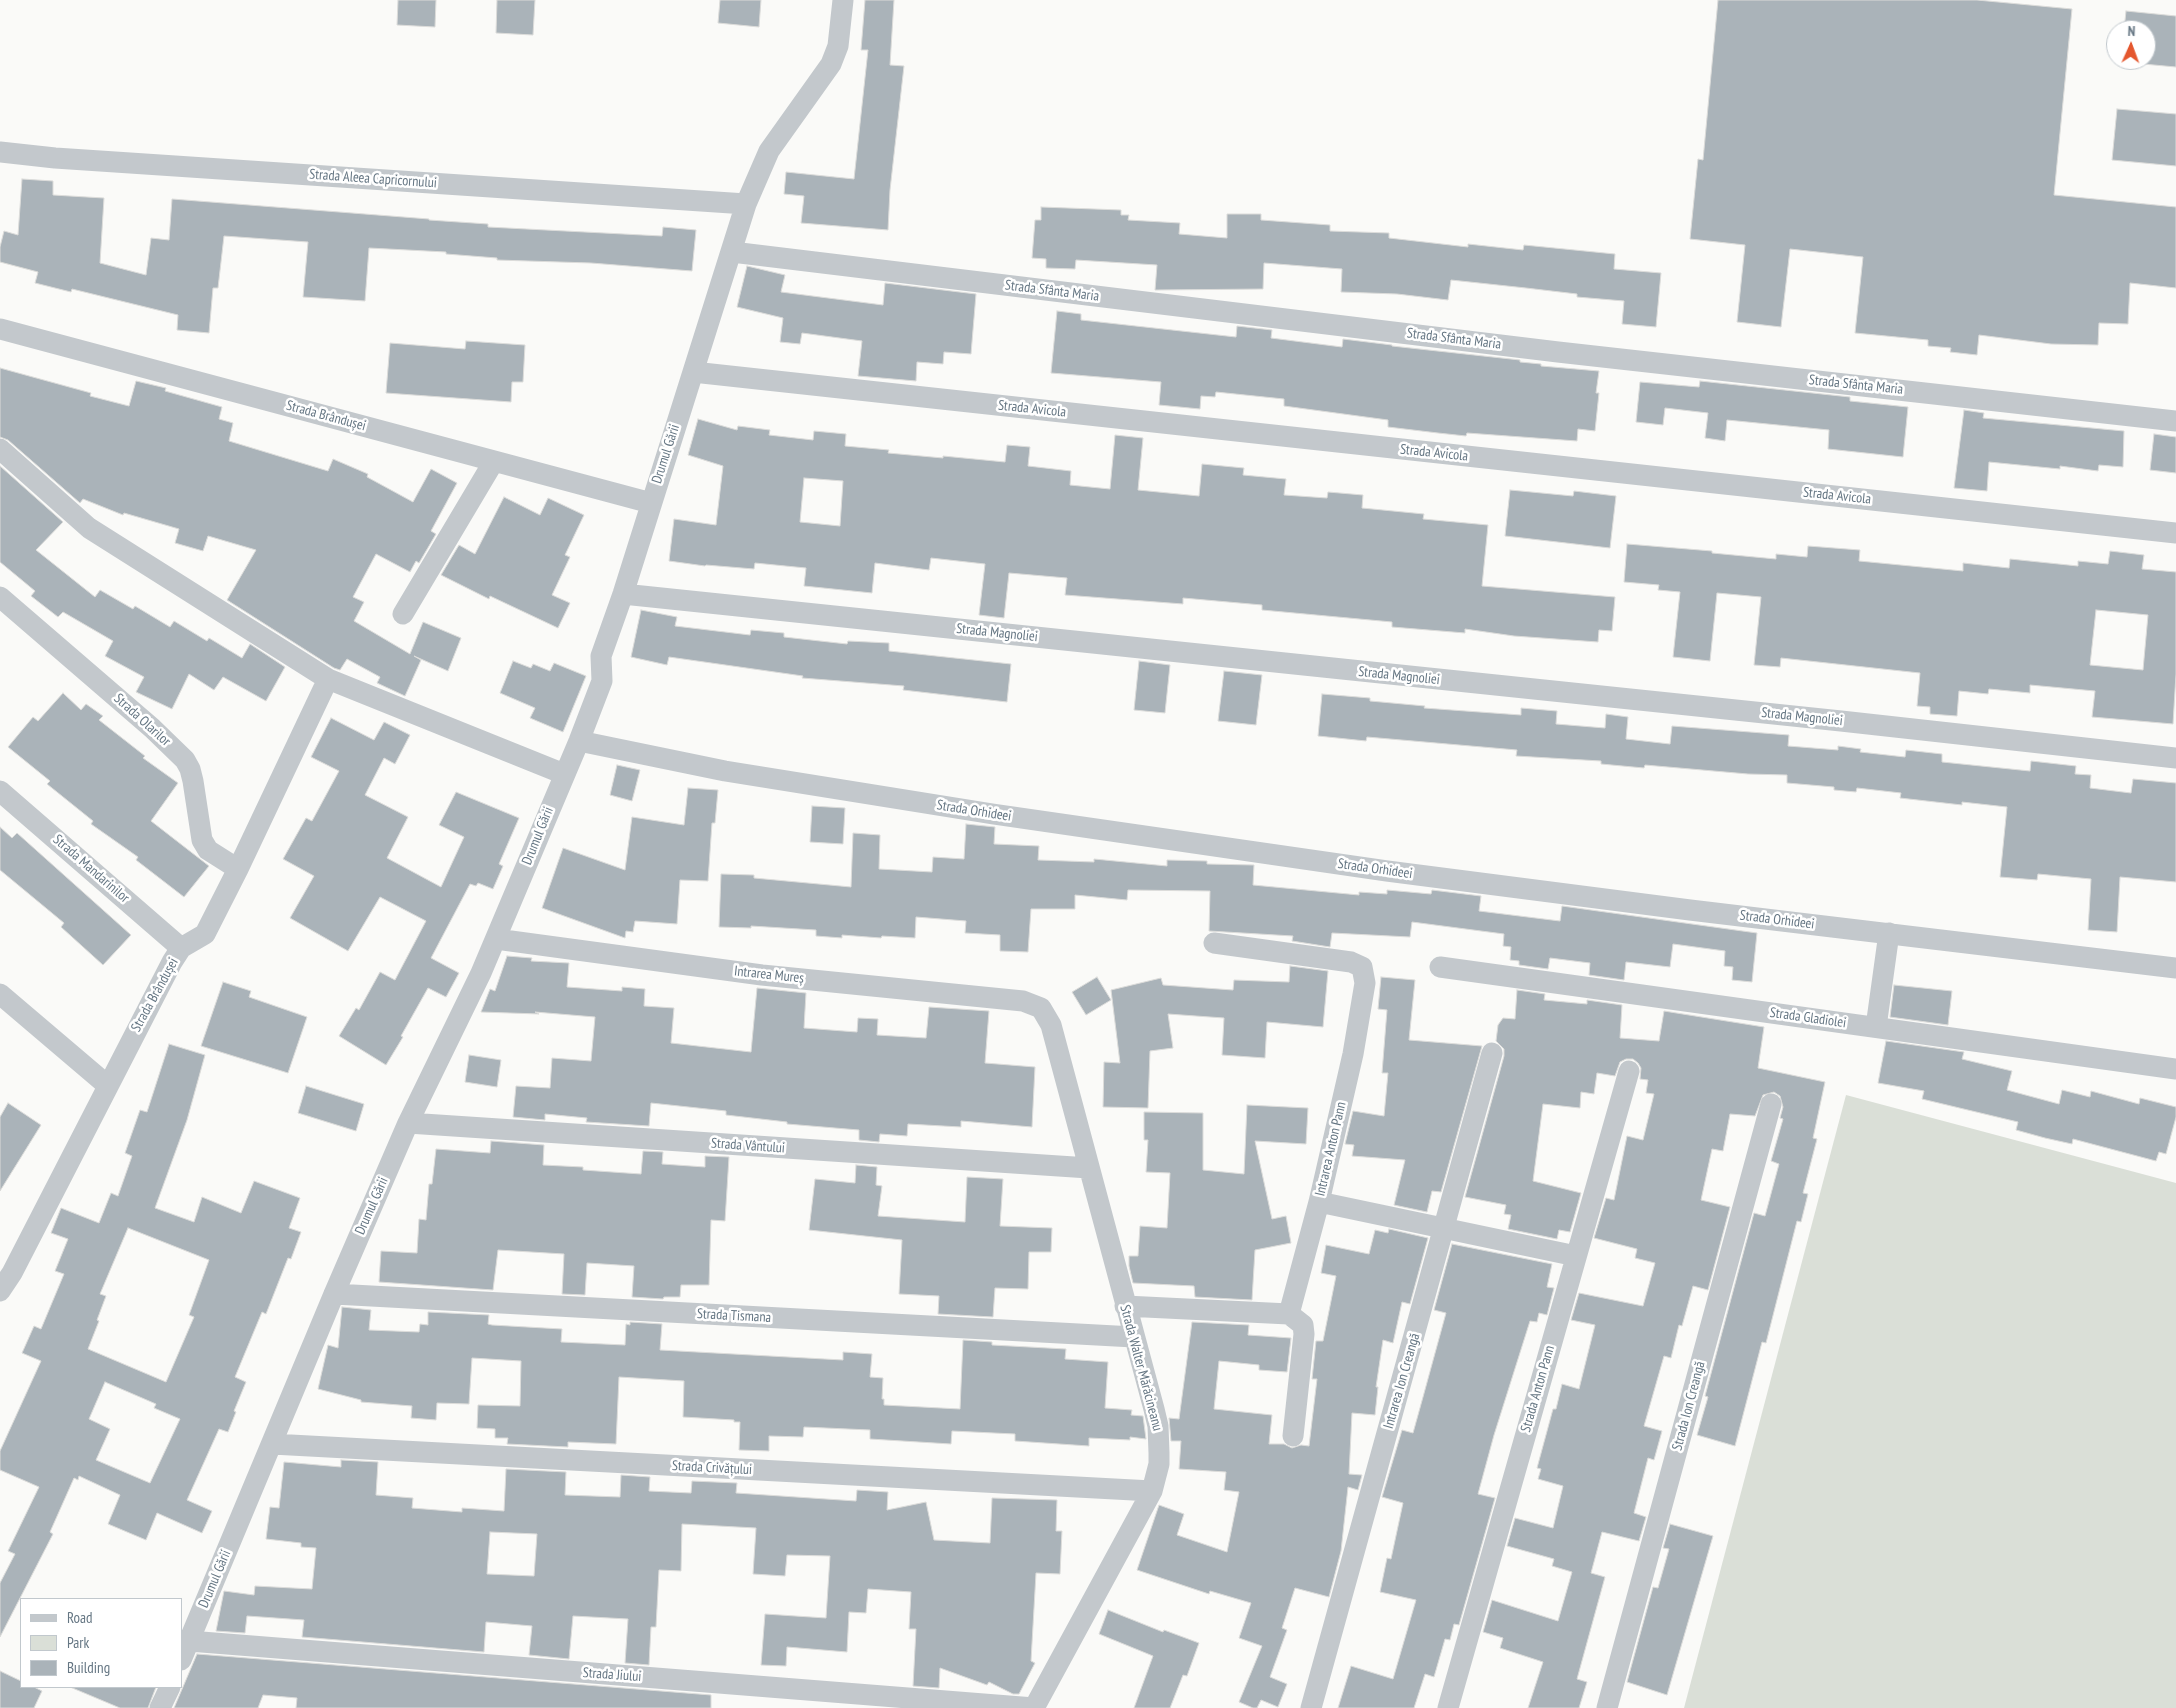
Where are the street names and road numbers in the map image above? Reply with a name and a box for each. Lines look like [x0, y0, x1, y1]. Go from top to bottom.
street label: Strada Aleea Capricornului [309, 166, 437, 192]
street label: Strada Sfânta Maria [1004, 277, 1100, 305]
street label: Strada Sfânta Maria [1406, 325, 1502, 353]
street label: Strada Sfânta Maria [1808, 372, 1904, 398]
street label: Strada Brândușei [284, 397, 368, 435]
street label: Strada Avicola [997, 397, 1067, 421]
street label: Drumul Gării [649, 422, 683, 486]
street label: Strada Avicola [1399, 441, 1469, 465]
street label: Strada Avicola [1802, 484, 1872, 508]
street label: Strada Magnoliei [955, 620, 1039, 646]
street label: Strada Magnoliei [1357, 663, 1441, 689]
street label: Strada Olarilor [110, 690, 174, 750]
street label: Strada Magnoliei [1760, 704, 1844, 730]
street label: Strada Orhideei [936, 797, 1012, 825]
street label: Drumul Gării [519, 805, 557, 867]
street label: Strada Mandarinilor [49, 831, 133, 907]
street label: Strada Orhideei [1337, 855, 1413, 883]
street label: Strada Orhideei [1739, 907, 1815, 933]
street label: Strada Brândușei [128, 955, 182, 1035]
street label: Intrarea Mureș [733, 963, 805, 987]
street label: Strada Gladiolei [1769, 1004, 1847, 1032]
street label: Intrarea Anton Pann [1312, 1100, 1350, 1198]
street label: Strada Vântului [711, 1135, 785, 1157]
street label: Drumul Gării [352, 1175, 392, 1237]
street label: Strada Walter Mărăcineanu [1116, 1303, 1166, 1433]
street label: Strada Tismana [696, 1306, 772, 1326]
street label: Intrarea Ion Creangă [1380, 1331, 1424, 1431]
street label: Strada Anton Pann [1518, 1344, 1558, 1434]
street label: Strada Ion Creangă [1669, 1360, 1709, 1452]
street label: Strada Crivățului [671, 1458, 753, 1478]
street label: Drumul Gării [195, 1548, 235, 1610]
street label: Strada Jiului [582, 1665, 642, 1685]

